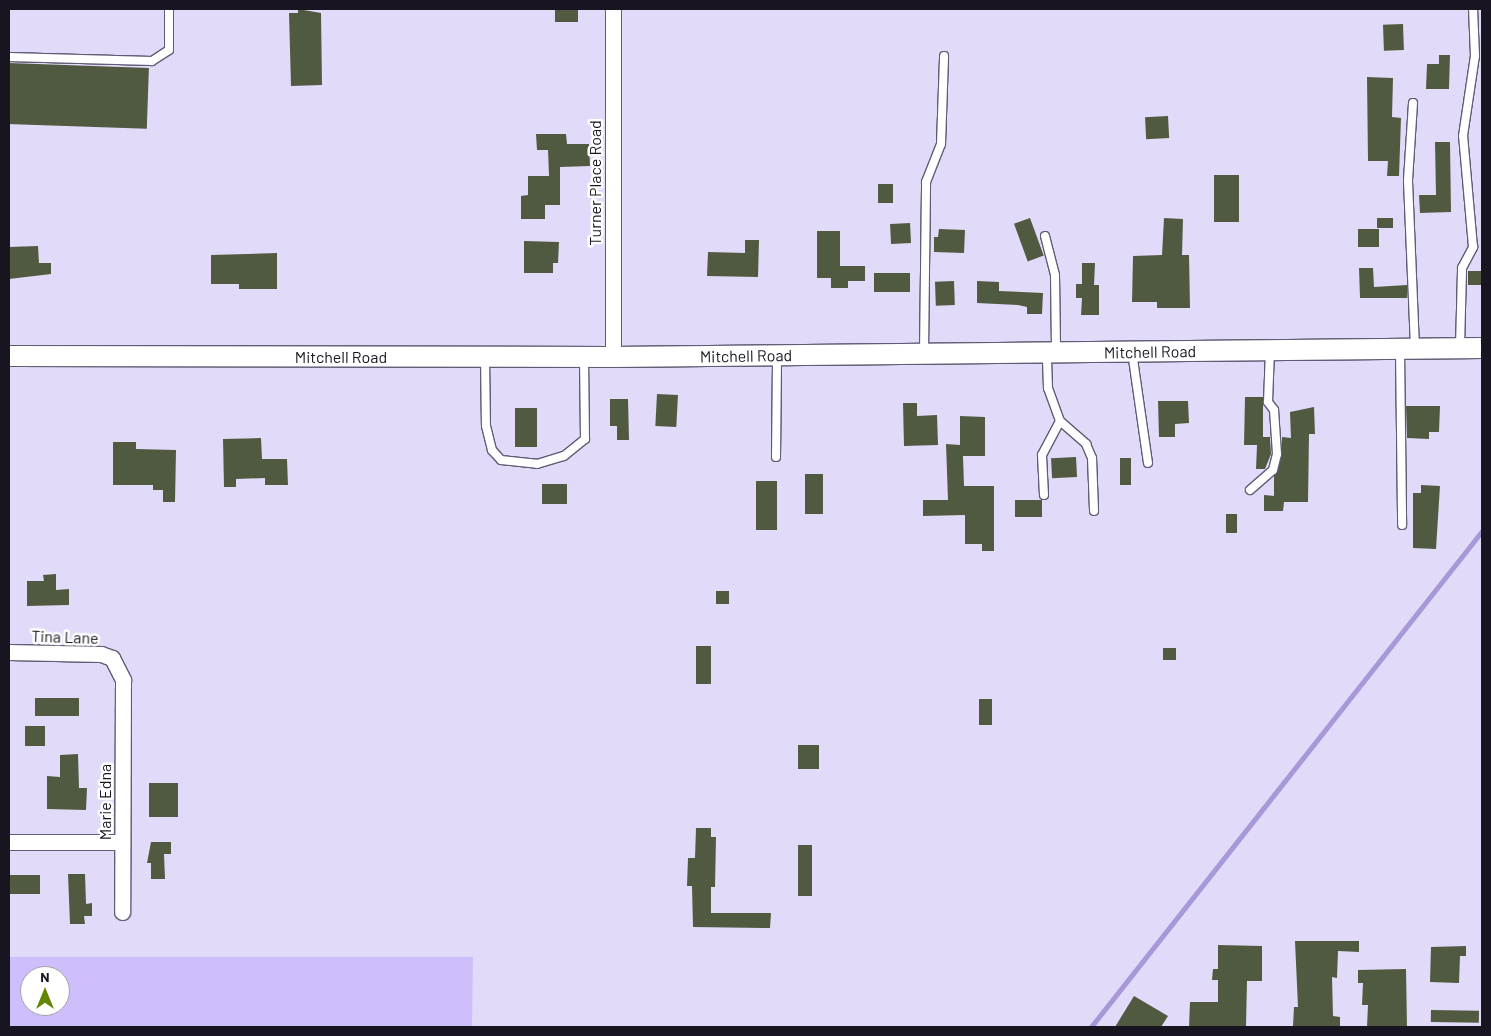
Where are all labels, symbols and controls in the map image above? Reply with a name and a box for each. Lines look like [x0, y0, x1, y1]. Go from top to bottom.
street label: Turner Place Road [585, 120, 605, 246]
street label: Mitchell Road [1104, 342, 1196, 362]
street label: Mitchell Road [700, 346, 792, 366]
street label: Mitchell Road [295, 347, 387, 367]
street label: Tina Lane [31, 626, 99, 648]
street label: Marie Edna [95, 764, 115, 840]
north arrow [20, 966, 70, 1016]
text: N [40, 968, 50, 985]

